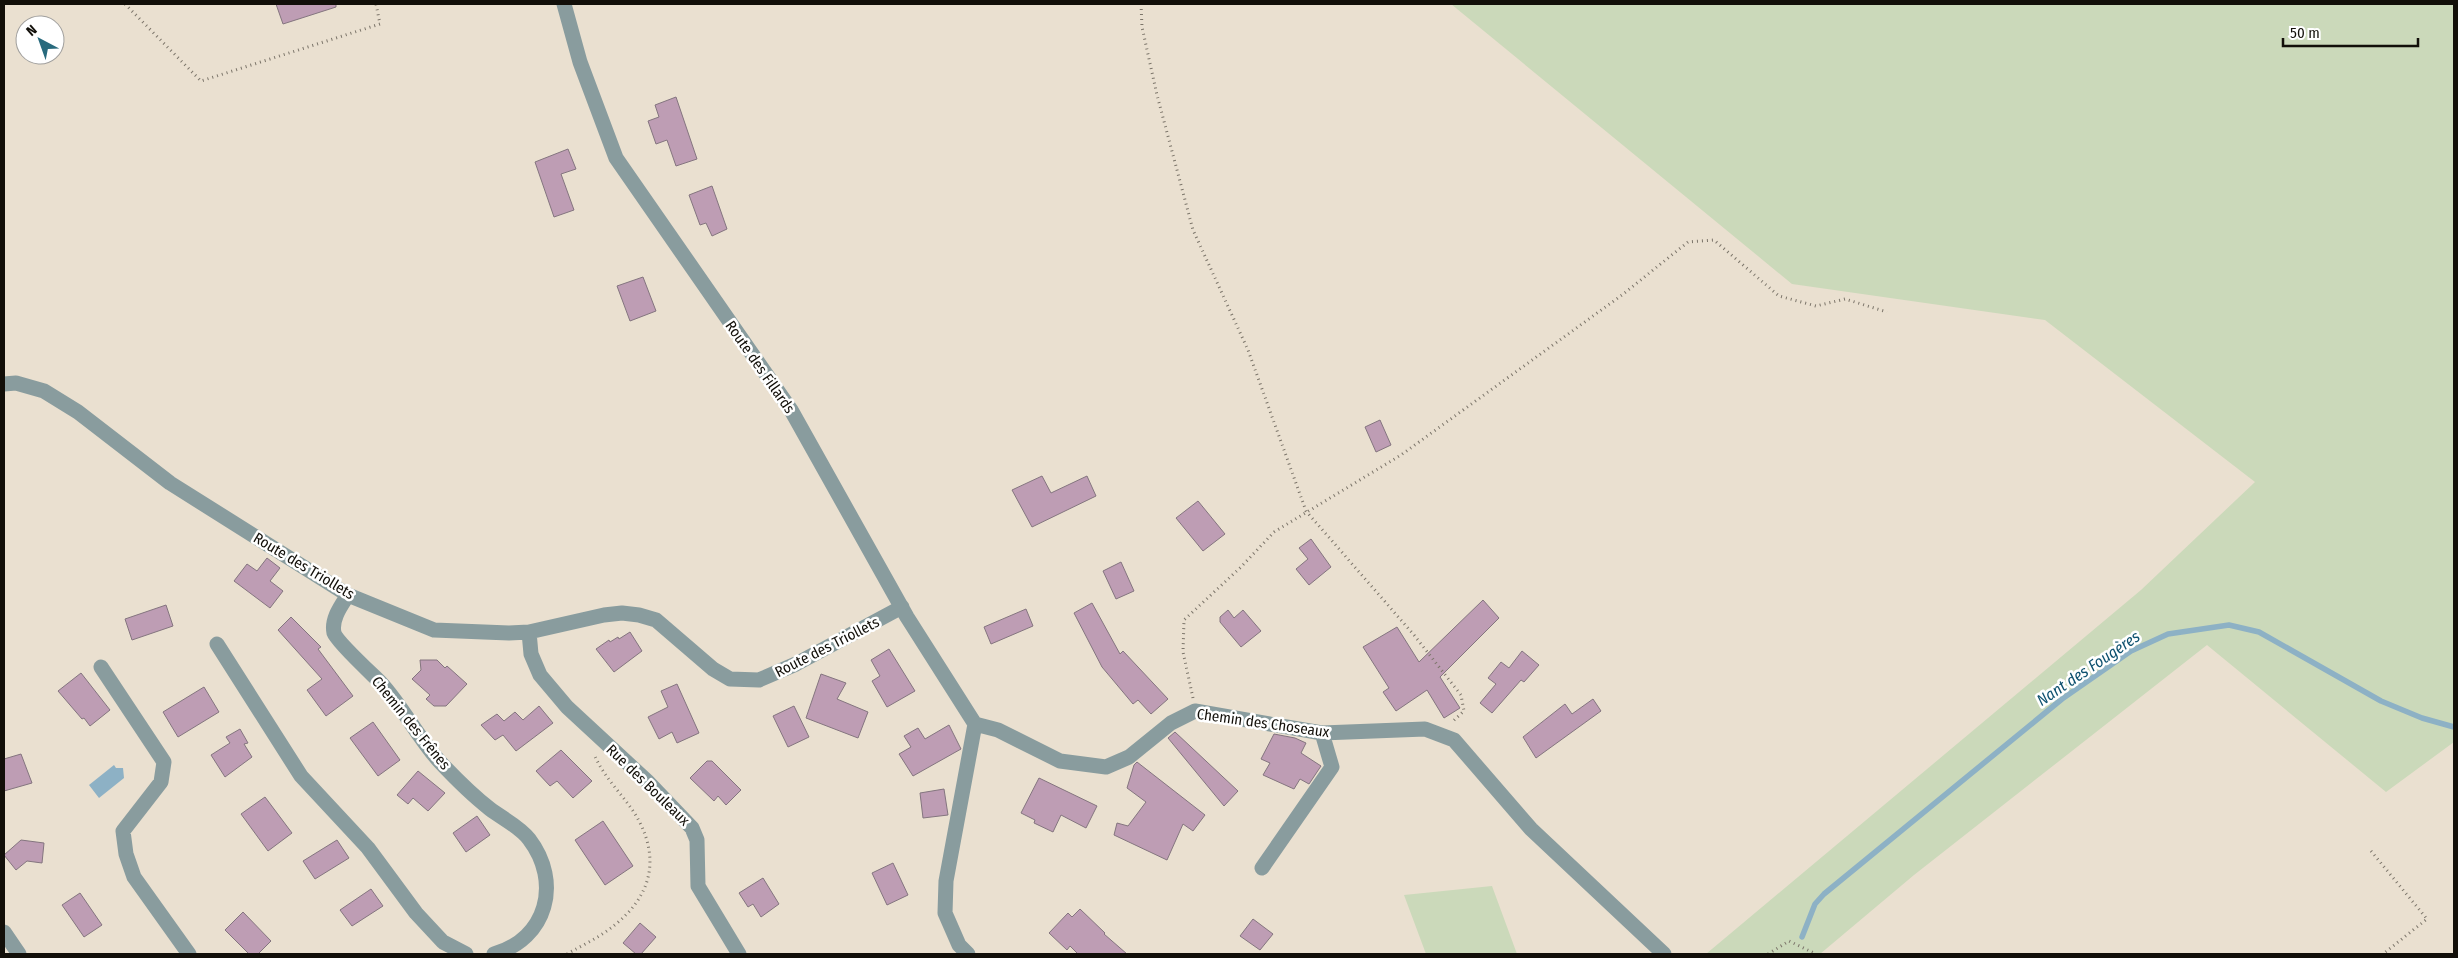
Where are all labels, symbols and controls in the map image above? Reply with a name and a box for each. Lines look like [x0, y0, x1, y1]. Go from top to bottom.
north arrow [15, 15, 65, 65]
scale bar [2283, 15, 2418, 47]
text: N [23, 21, 41, 40]
text: 50 m [2290, 24, 2320, 42]
street label: Route des Fillards [721, 317, 799, 417]
street label: Route des Triollets [250, 529, 358, 603]
street label: Route des Triollets [772, 613, 882, 681]
water label: Nant des Fougères [2033, 627, 2144, 710]
street label: Chemin des Frênes [368, 673, 454, 773]
street label: Chemin des Choseaux [1196, 705, 1331, 741]
street label: Rue des Bouleaux [602, 741, 694, 830]

